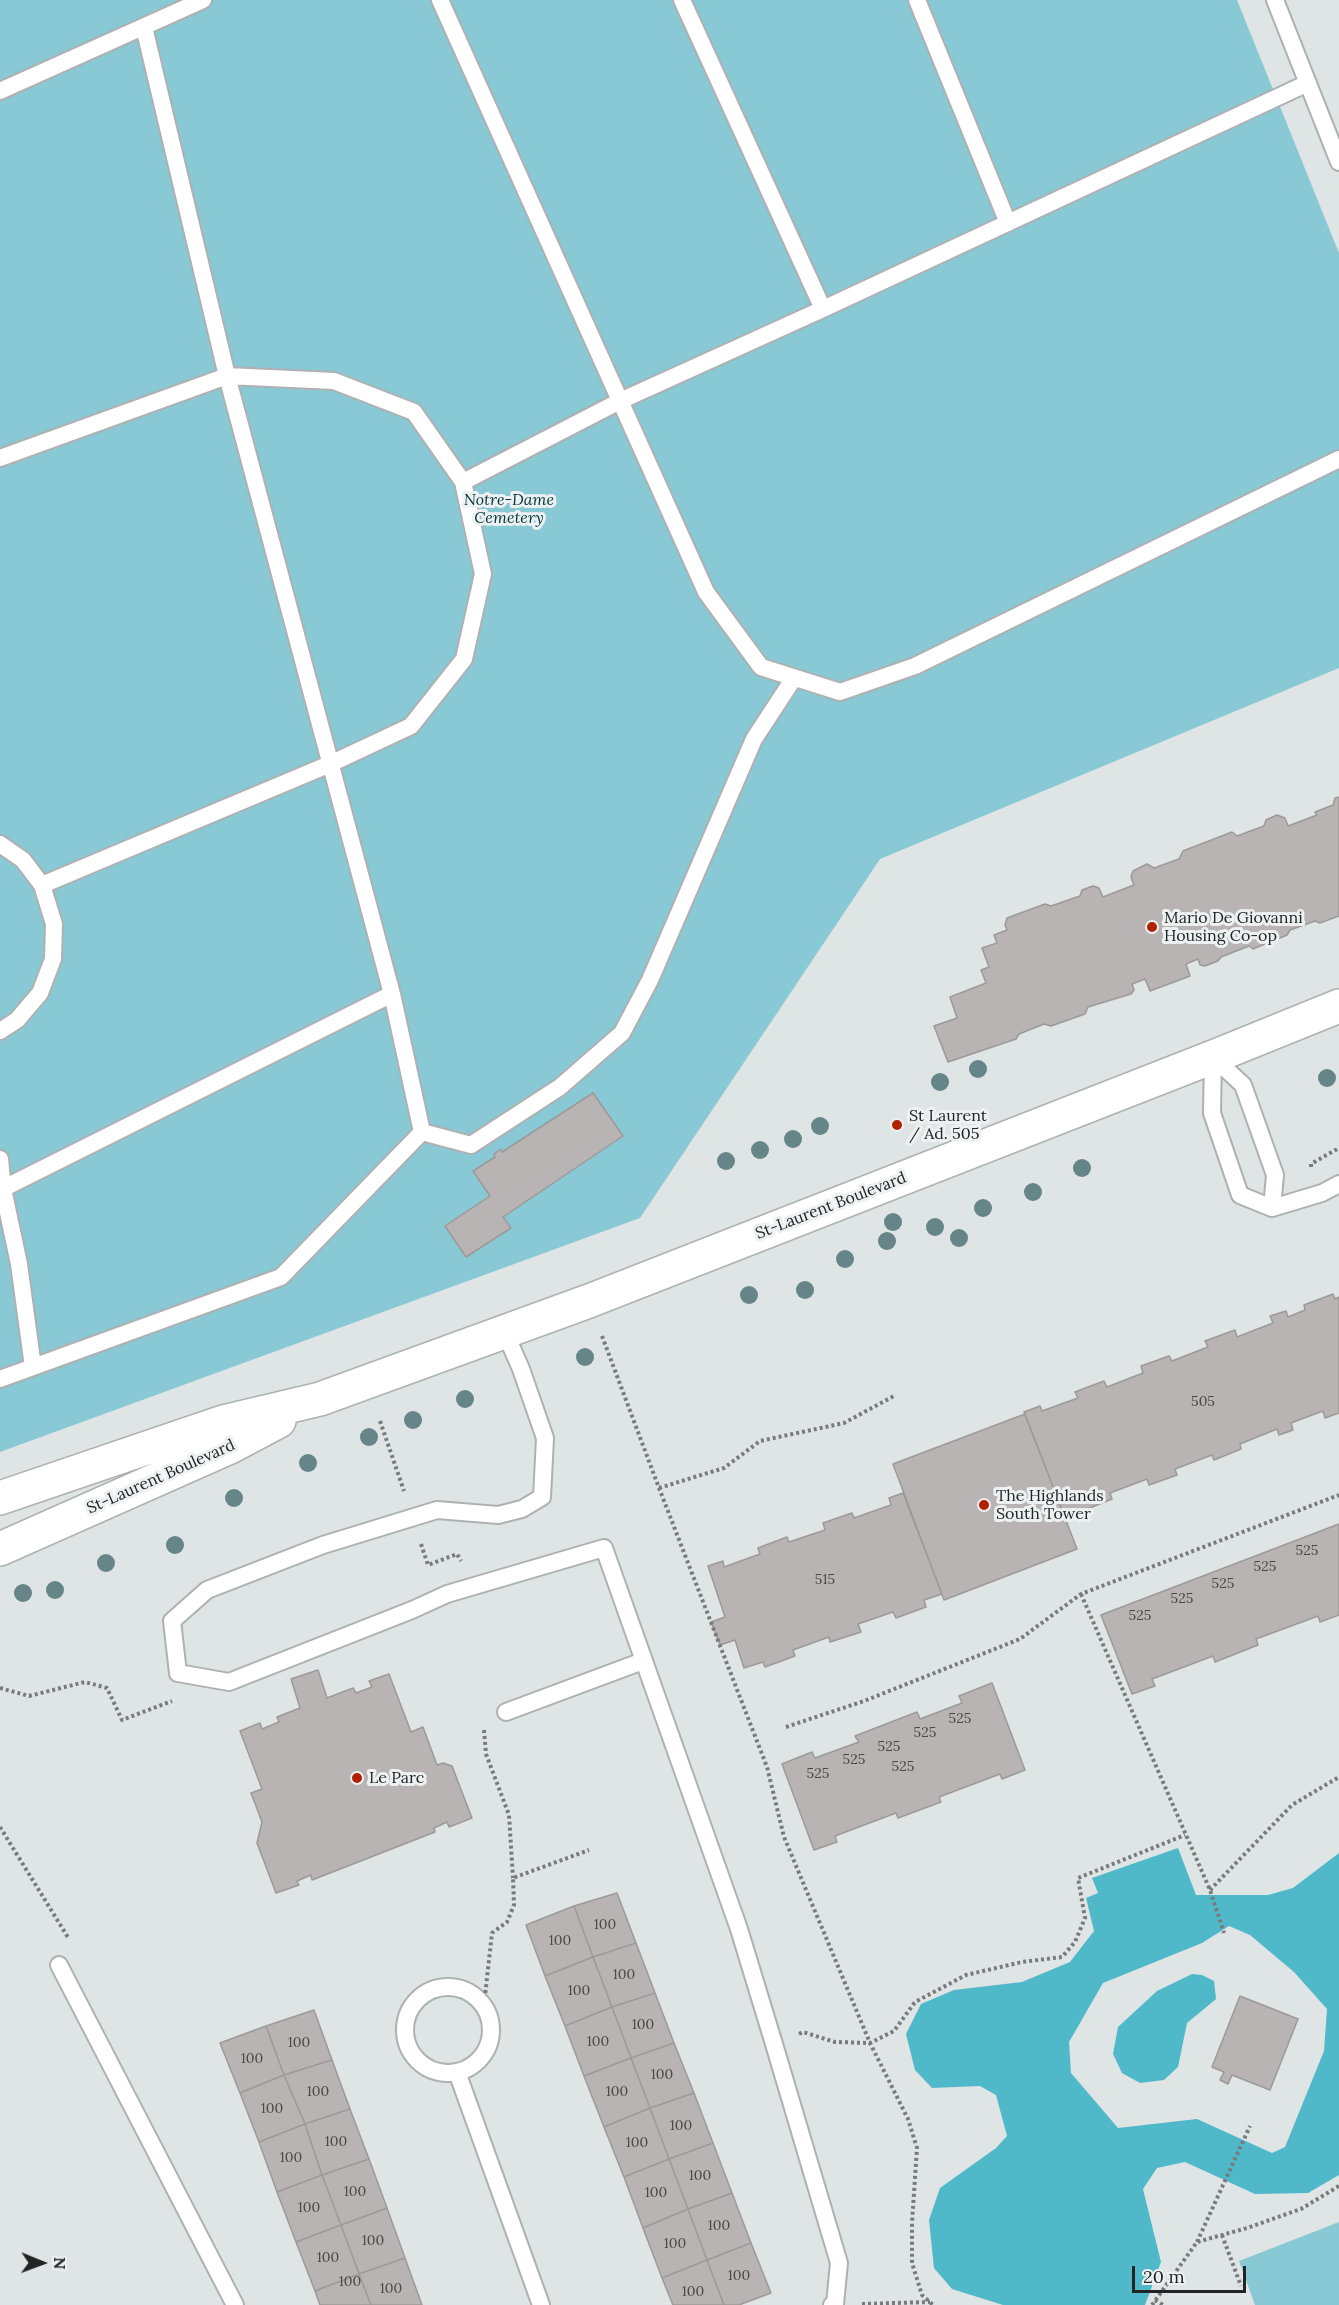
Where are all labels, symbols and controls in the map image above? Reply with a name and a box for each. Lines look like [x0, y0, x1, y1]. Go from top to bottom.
park label: Notre-Dame Cemetery [464, 490, 554, 528]
place label: Mario De Giovanni Housing Co-op [1164, 908, 1303, 946]
marker: Mario De Giovanni Housing Co-op [1145, 920, 1159, 934]
place label: St Laurent / Ad. 505 [909, 1106, 987, 1144]
marker: St Laurent / Ad. 505 [890, 1118, 904, 1132]
street label: St-Laurent Boulevard [753, 1168, 909, 1244]
house number: 505 [1191, 1394, 1215, 1410]
street label: St-Laurent Boulevard [84, 1436, 238, 1518]
place label: The Highlands South Tower [996, 1486, 1104, 1524]
marker: The Highlands South Tower [977, 1498, 991, 1512]
house number: 525 [1296, 1543, 1318, 1559]
house number: 525 [1254, 1559, 1276, 1575]
house number: 515 [815, 1572, 835, 1588]
house number: 525 [1212, 1576, 1234, 1592]
house number: 525 [1171, 1591, 1193, 1607]
house number: 525 [1129, 1608, 1151, 1624]
house number: 525 [949, 1711, 971, 1727]
house number: 525 [914, 1725, 936, 1741]
house number: 525 [878, 1739, 900, 1755]
house number: 525 [843, 1752, 865, 1768]
house number: 525 [892, 1759, 914, 1775]
house number: 525 [807, 1766, 829, 1782]
place label: Le Parc [369, 1768, 424, 1788]
marker: Le Parc [350, 1771, 364, 1785]
house number: 100 [594, 1917, 616, 1933]
house number: 100 [549, 1933, 571, 1949]
house number: 100 [613, 1967, 635, 1983]
house number: 100 [568, 1983, 590, 1999]
house number: 100 [632, 2017, 654, 2033]
house number: 100 [587, 2034, 609, 2050]
house number: 100 [288, 2035, 310, 2051]
house number: 100 [241, 2051, 263, 2067]
house number: 100 [651, 2067, 673, 2083]
house number: 100 [307, 2084, 329, 2100]
house number: 100 [606, 2084, 628, 2100]
house number: 100 [261, 2101, 283, 2117]
house number: 100 [670, 2118, 692, 2134]
house number: 100 [325, 2134, 347, 2150]
house number: 100 [626, 2135, 648, 2151]
house number: 100 [280, 2150, 302, 2166]
house number: 100 [689, 2168, 711, 2184]
house number: 100 [344, 2184, 366, 2200]
house number: 100 [645, 2185, 667, 2201]
house number: 100 [298, 2200, 320, 2216]
house number: 100 [708, 2218, 730, 2234]
north arrow [12, 2233, 72, 2293]
house number: 100 [362, 2233, 384, 2249]
house number: 100 [664, 2236, 686, 2252]
house number: 100 [317, 2250, 339, 2266]
scale bar [1135, 2254, 1249, 2292]
text: N [50, 2257, 70, 2270]
text: 20 m [1143, 2265, 1185, 2288]
house number: 100 [728, 2268, 750, 2284]
house number: 100 [339, 2274, 361, 2290]
house number: 100 [380, 2281, 402, 2297]
house number: 100 [682, 2284, 704, 2300]

